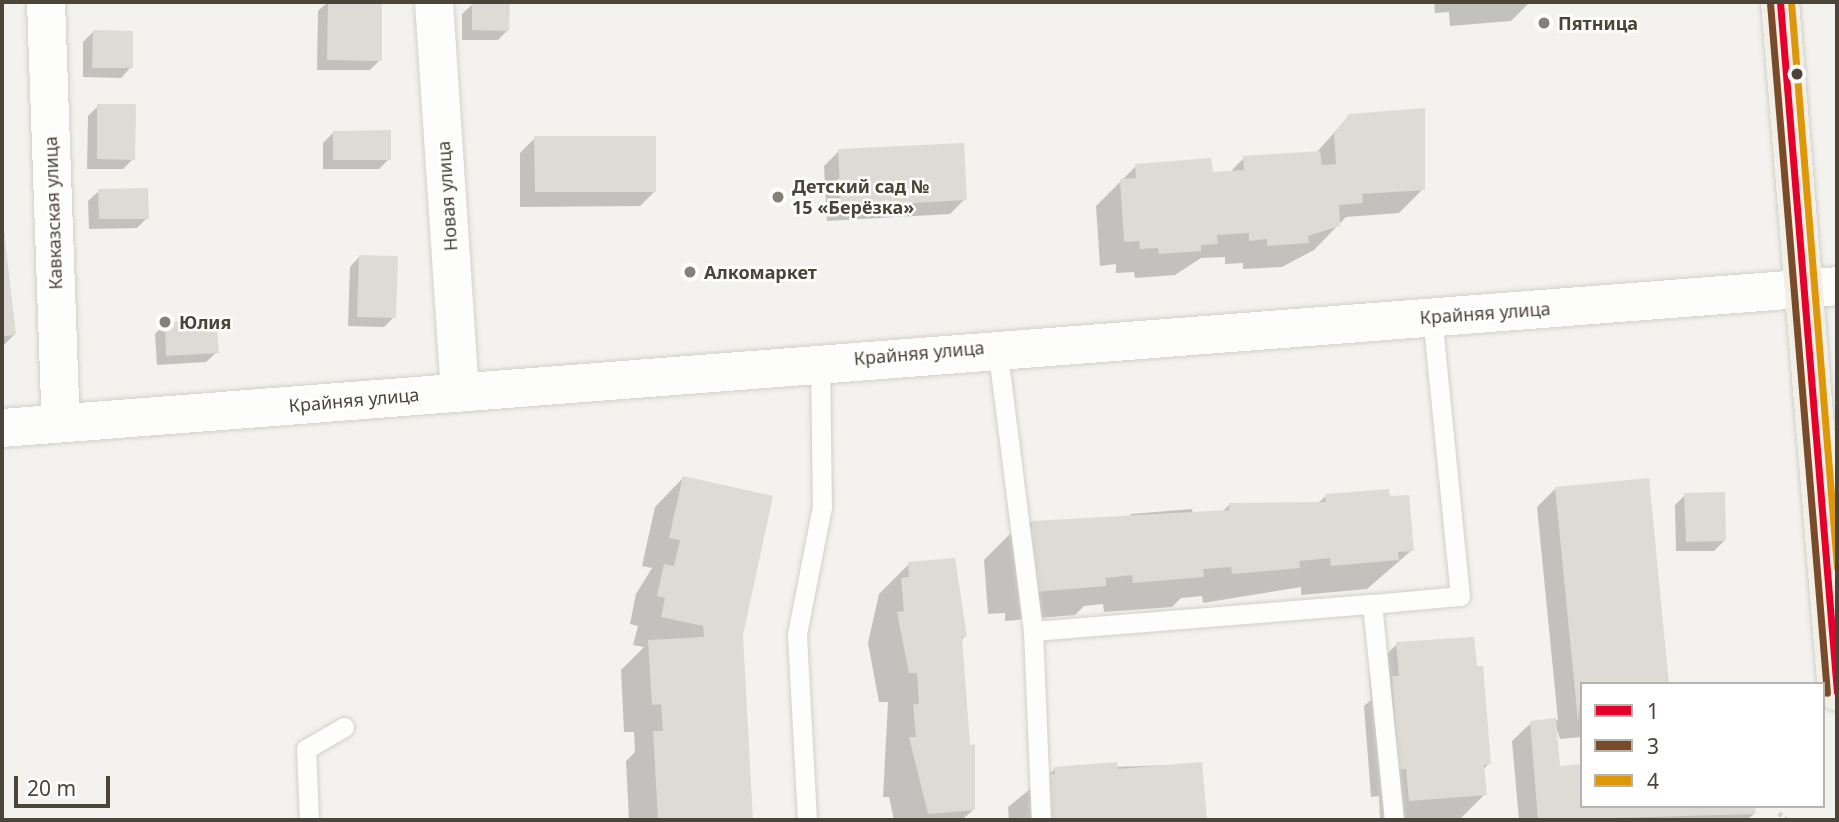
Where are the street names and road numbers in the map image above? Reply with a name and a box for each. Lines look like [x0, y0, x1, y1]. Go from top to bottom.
street label: Кавказская улица [40, 136, 66, 290]
street label: Новая улица [432, 140, 462, 252]
street label: Крайняя улица [1419, 298, 1551, 328]
street label: Крайняя улица [853, 337, 985, 369]
street label: Крайняя улица [288, 384, 420, 416]

